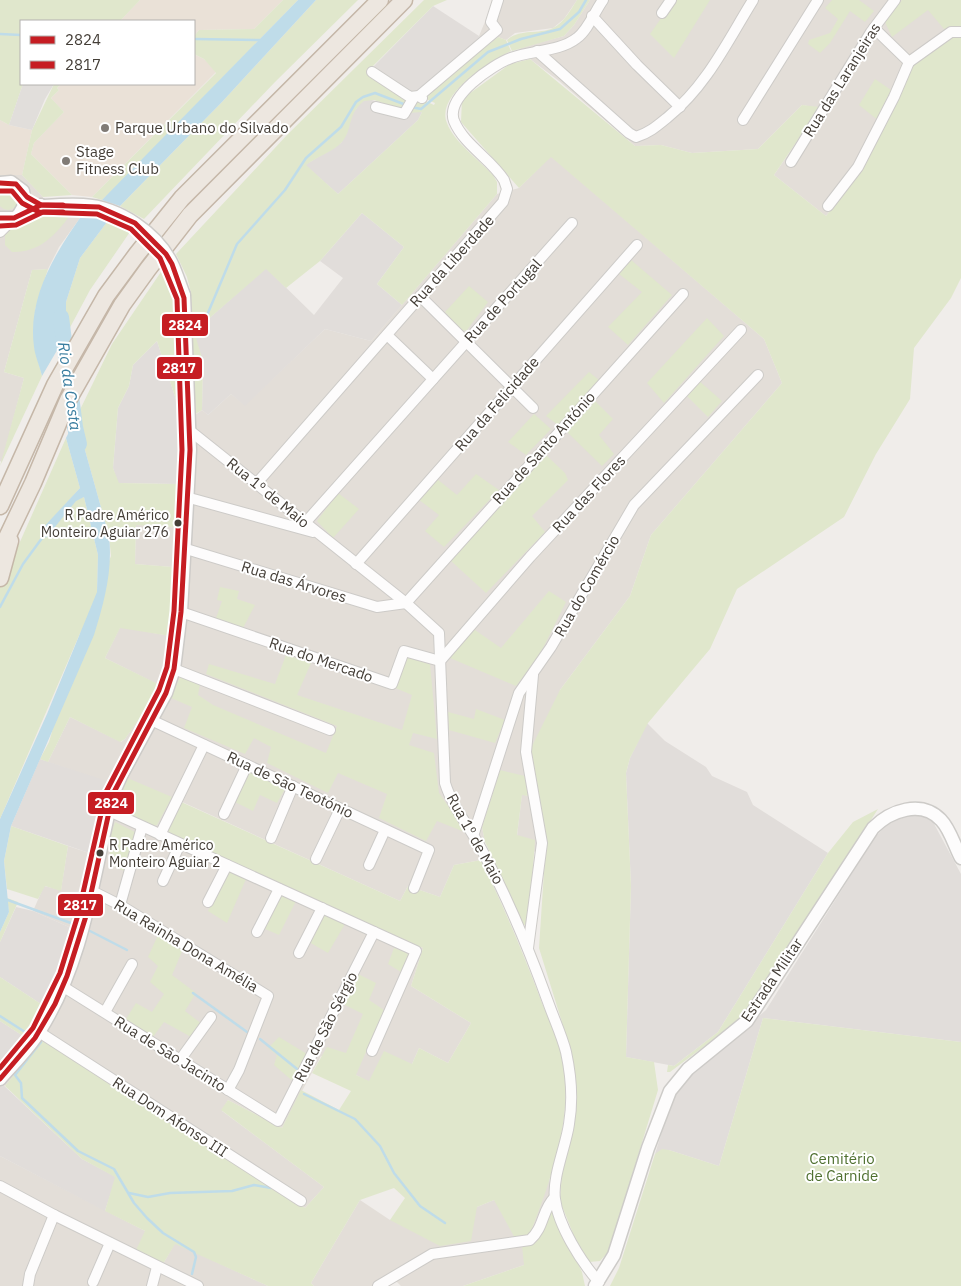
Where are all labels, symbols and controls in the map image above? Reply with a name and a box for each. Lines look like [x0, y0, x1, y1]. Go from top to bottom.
street label: Rua das Laranjeiras [799, 19, 884, 140]
legend [20, 20, 195, 85]
text: 2824 [65, 30, 101, 49]
text: 2817 [65, 55, 101, 74]
place label: Parque Urbano do Silvado [115, 118, 289, 137]
marker: Parque Urbano do Silvado [99, 122, 111, 134]
place label: Stage Fitness Club [76, 142, 159, 178]
marker: Stage Fitness Club [60, 155, 72, 167]
street label: Rua da Liberdade [405, 211, 498, 311]
street label: Rua de Portugal [460, 255, 545, 347]
line badge: 2824 [161, 313, 209, 337]
text: 2824 [168, 316, 202, 334]
water label: Rio da Costa [54, 340, 86, 432]
street label: Rua da Felicidade [450, 353, 543, 455]
line badge: 2817 [156, 356, 203, 380]
text: 2817 [162, 359, 196, 377]
street label: Rua de Santo António [488, 387, 599, 508]
street label: Rua das Flores [548, 451, 629, 536]
street label: Rua 1º de Maio [223, 453, 314, 532]
place label: R Padre Américo Monteiro Aguiar 276 [41, 506, 169, 541]
marker: R Padre Américo Monteiro Aguiar 276 [173, 518, 183, 528]
street label: Rua do Comércio [550, 531, 623, 640]
street label: Rua das Árvores [239, 556, 349, 607]
street label: Rua do Mercado [267, 633, 376, 686]
street label: Rua de São Teotónio [224, 747, 356, 822]
street label: Rua 1º de Maio [443, 790, 508, 888]
line badge: 2824 [87, 791, 135, 815]
text: 2824 [94, 794, 128, 812]
place label: R Padre Américo Monteiro Aguiar 2 [109, 836, 221, 871]
marker: R Padre Américo Monteiro Aguiar 2 [95, 848, 105, 858]
line badge: 2817 [57, 893, 104, 917]
street label: Rua Rainha Dona Amélia [111, 895, 262, 996]
text: 2817 [63, 896, 97, 914]
street label: Estrada Militar [736, 934, 807, 1025]
street label: Rua de São Sérgio [290, 969, 361, 1085]
street label: Rua de São Jacinto [111, 1012, 230, 1096]
street label: Rua Dom Afonso III [109, 1072, 231, 1161]
park label: Cemitério de Carnide [806, 1149, 878, 1185]

